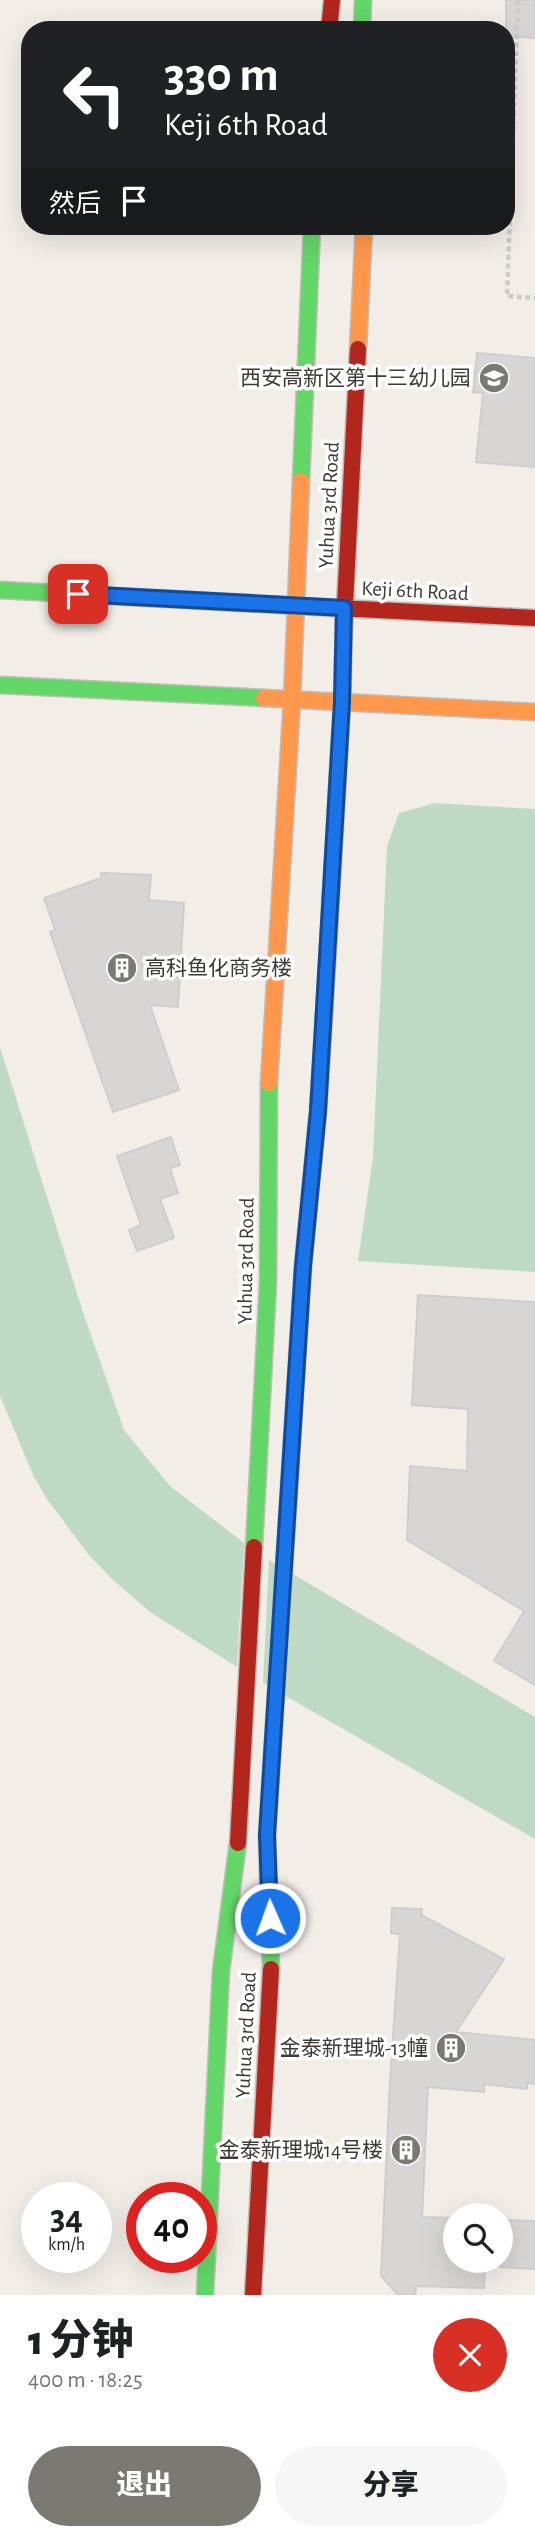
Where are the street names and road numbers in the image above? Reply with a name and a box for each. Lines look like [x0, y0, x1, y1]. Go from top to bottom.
street label: Yuhua 3rd Road [315, 441, 343, 569]
street label: Keji 6th Road [361, 578, 469, 604]
street label: Yuhua 3rd Road [234, 1197, 258, 1325]
street label: Yuhua 3rd Road [232, 1971, 260, 2099]

